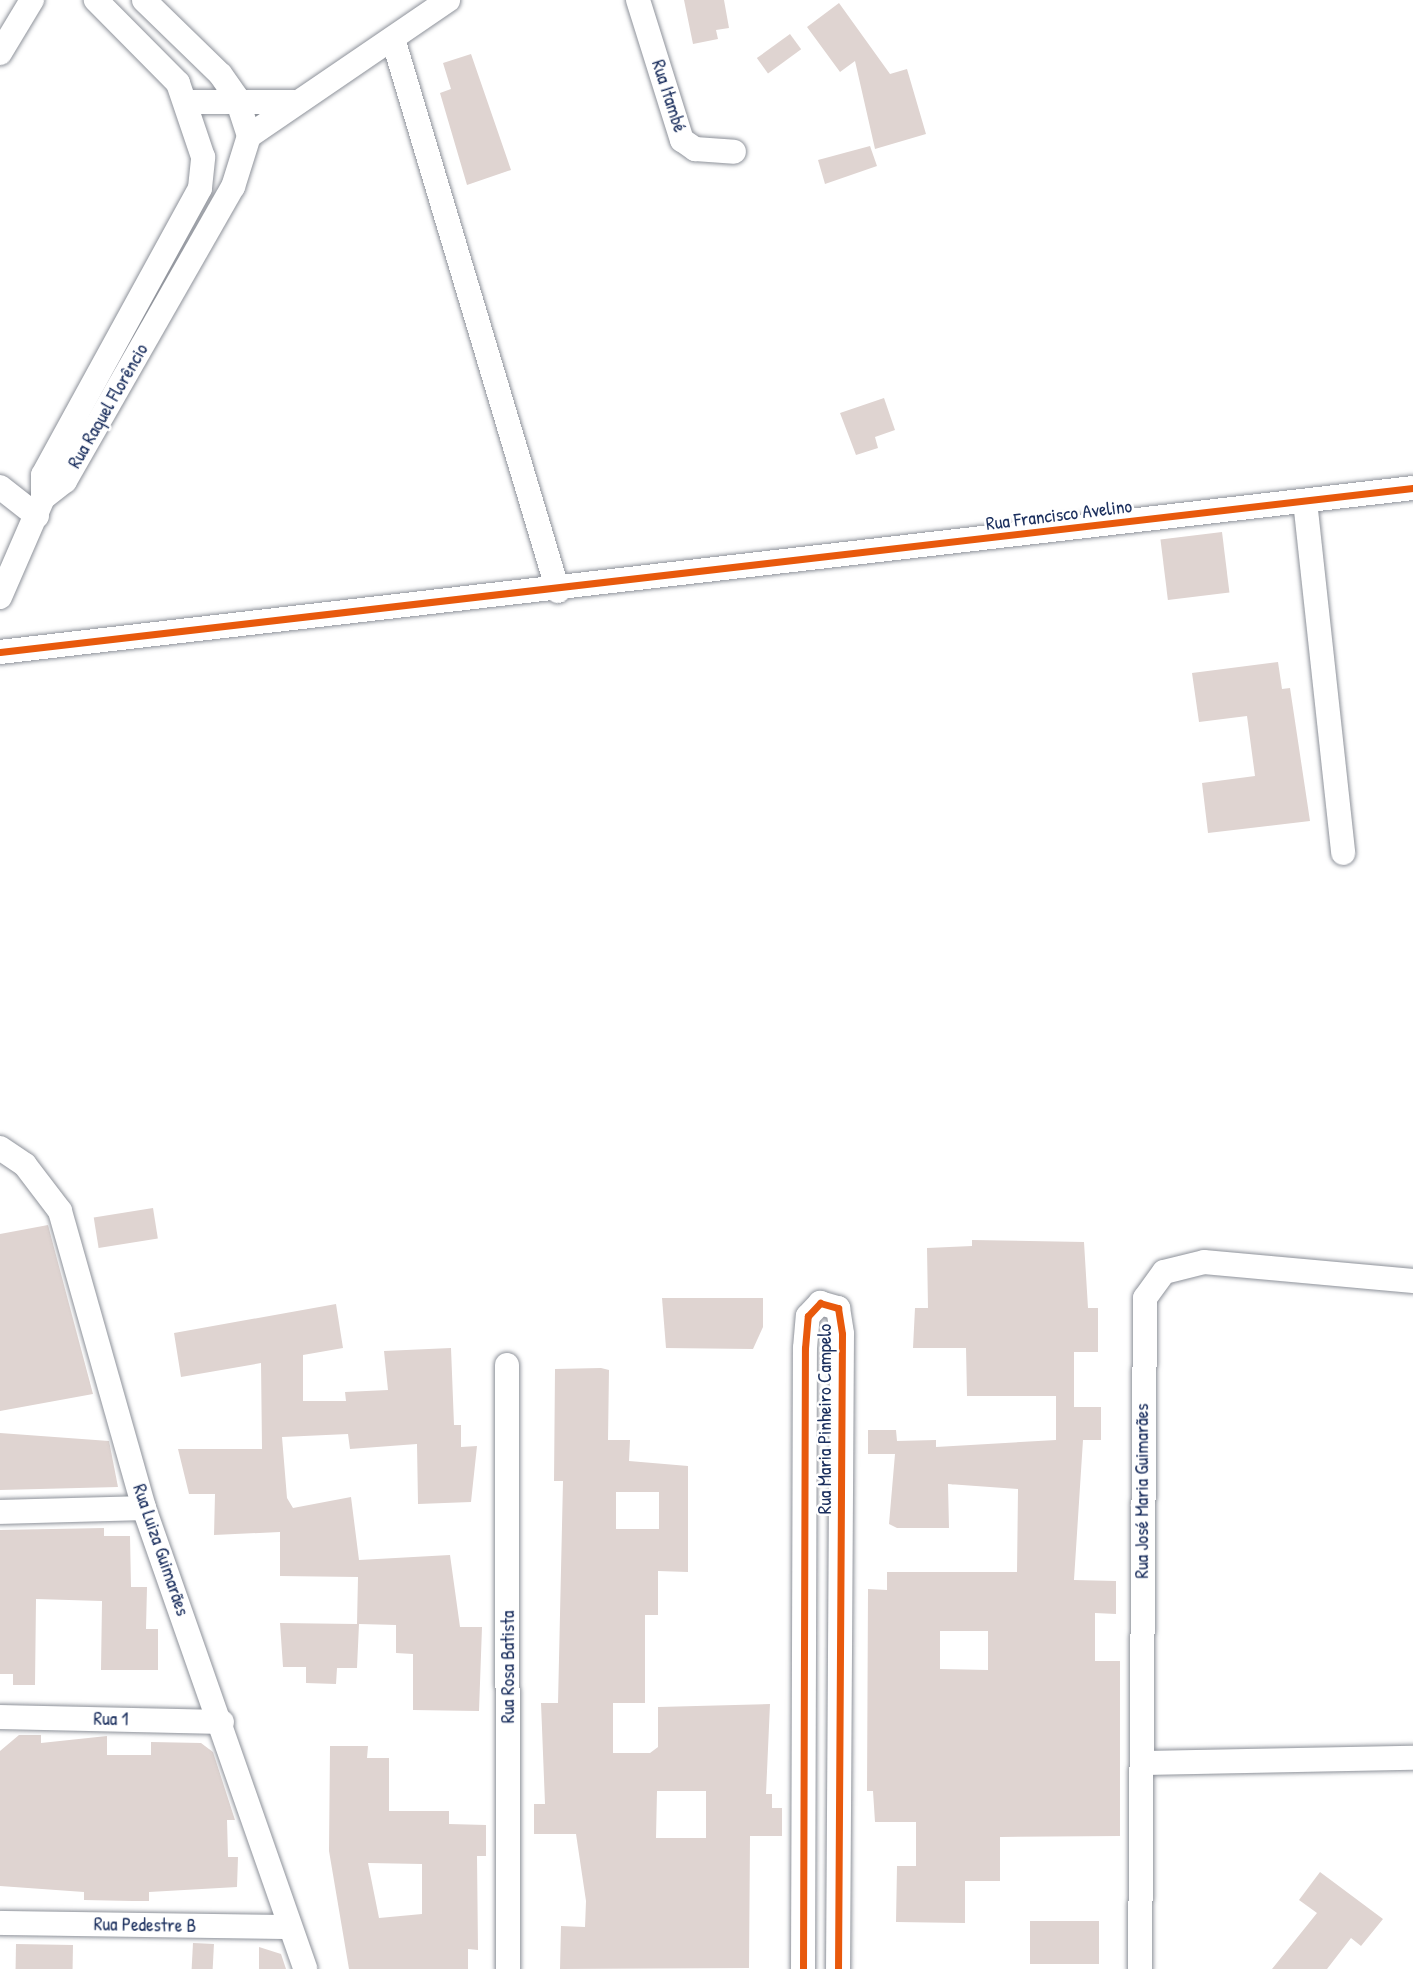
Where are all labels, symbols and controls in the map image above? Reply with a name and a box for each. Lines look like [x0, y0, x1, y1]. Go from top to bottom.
street label: Rua Itambé [647, 57, 691, 135]
street label: Rua Raquel Florêncio [63, 340, 153, 472]
street label: Rua Francisco Avelino [985, 495, 1133, 535]
street label: Rua Maria Pinheiro Campelo [814, 1324, 836, 1514]
street label: Rua José Maria Guimarães [1131, 1403, 1153, 1579]
street label: Rua Luiza Guimarães [128, 1481, 194, 1619]
street label: Rua Rosa Batista [497, 1611, 519, 1723]
street label: Rua 1 [93, 1707, 129, 1731]
street label: Rua Pedestre B [94, 1913, 196, 1937]

